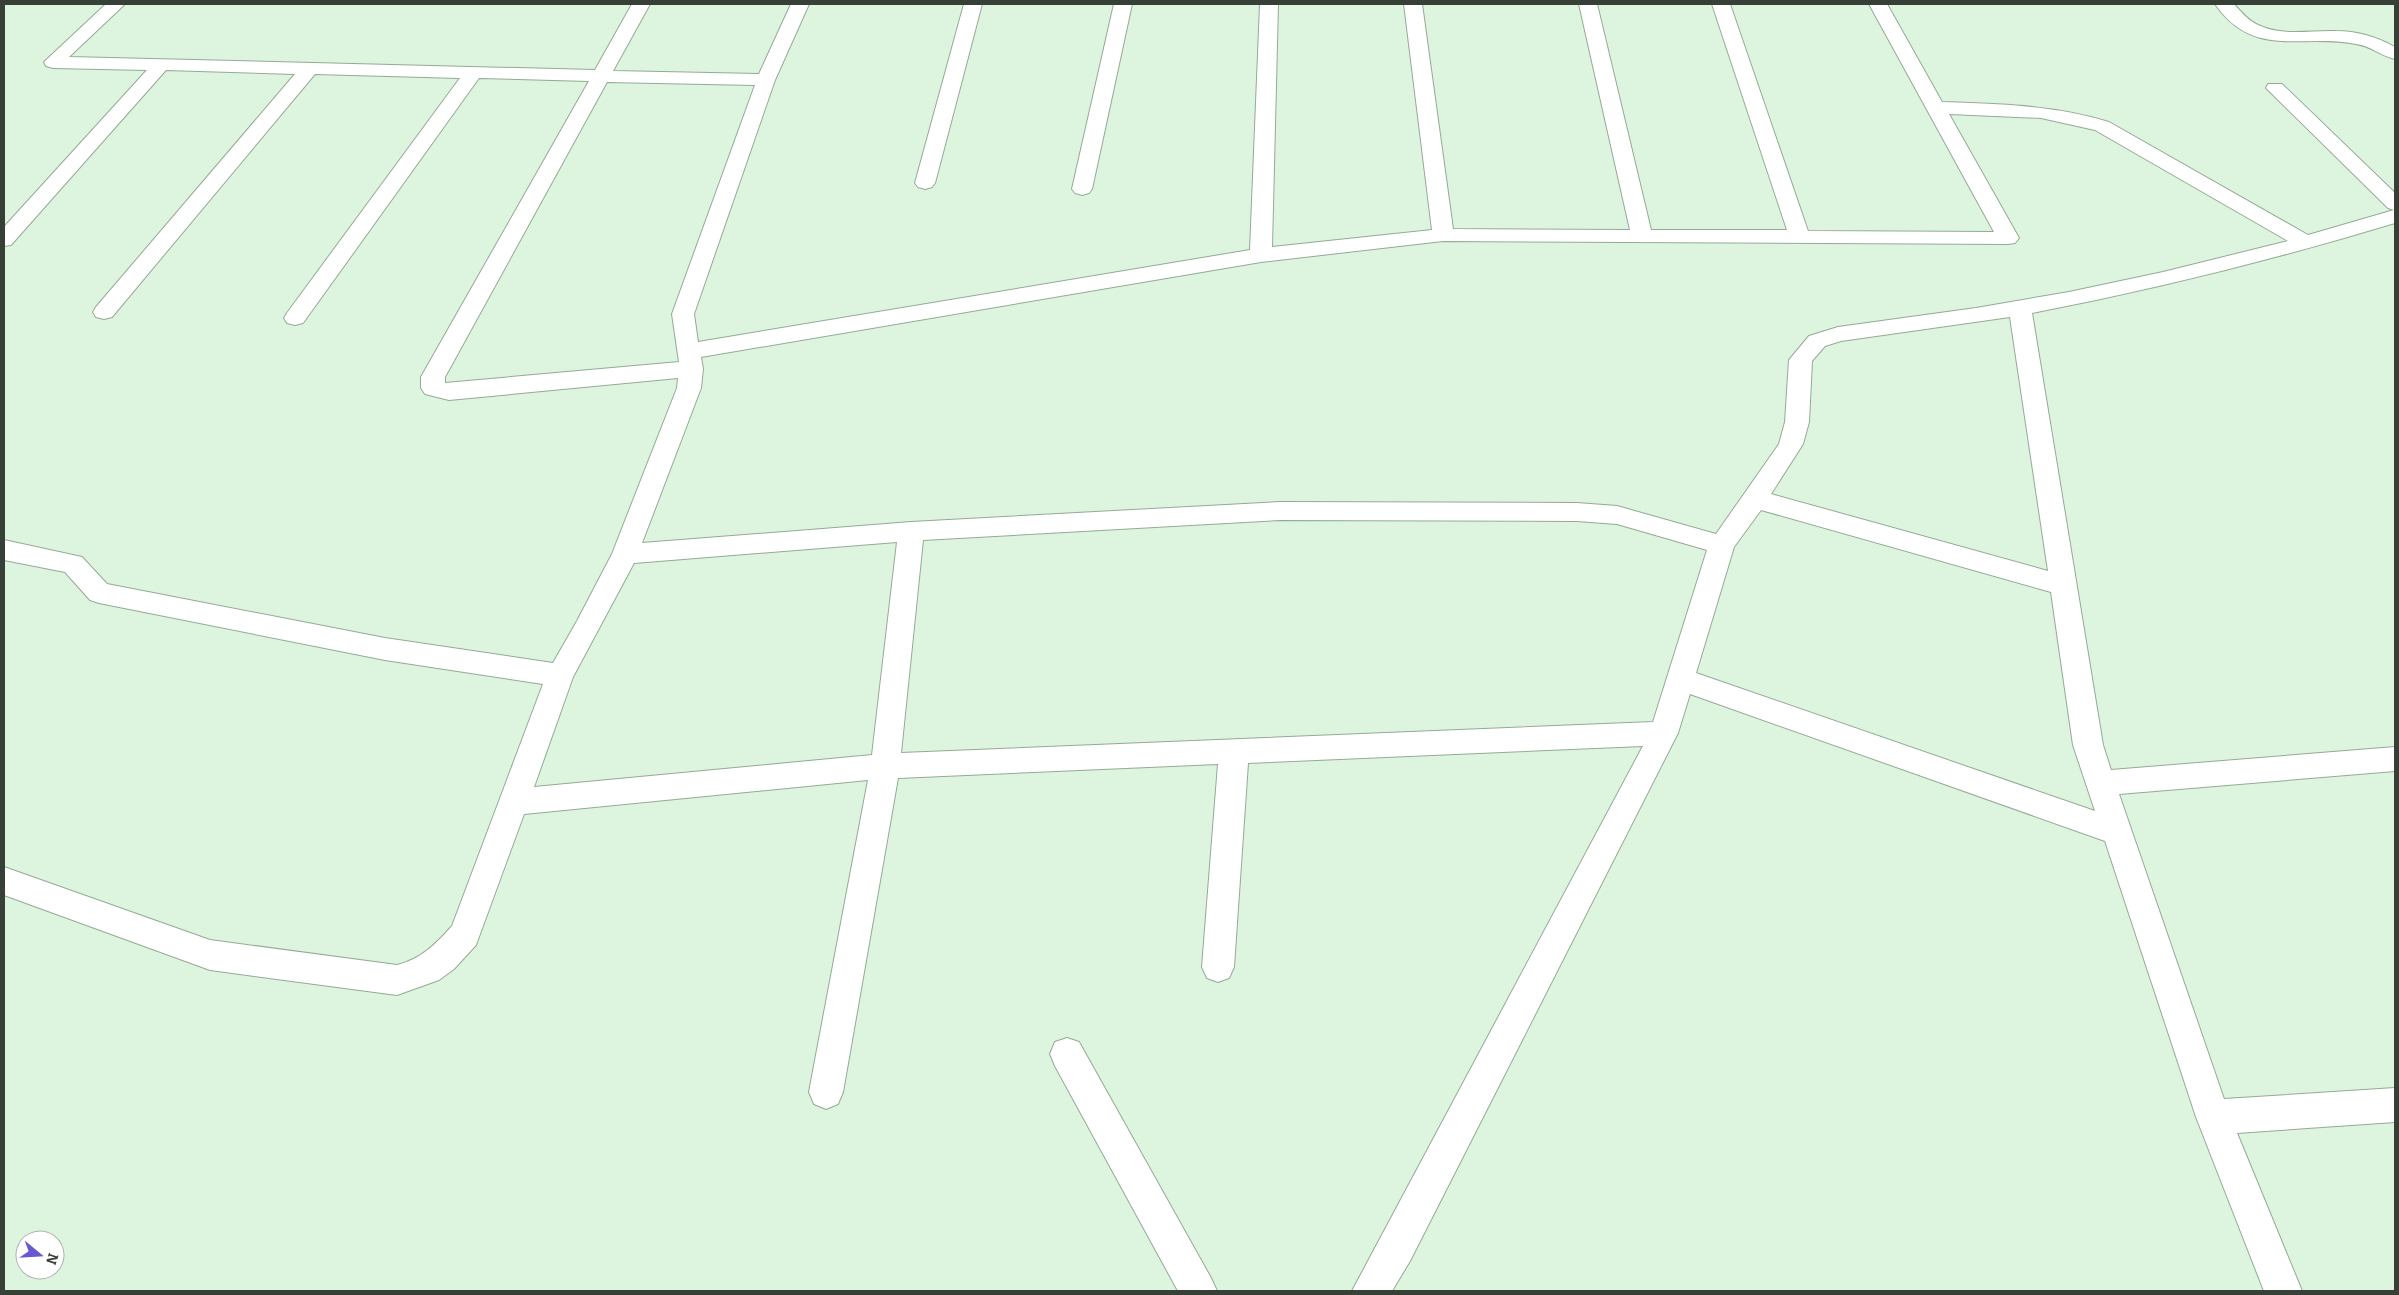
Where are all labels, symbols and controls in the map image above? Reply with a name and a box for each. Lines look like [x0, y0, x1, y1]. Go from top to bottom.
north arrow [15, 1230, 65, 1280]
text: N [42, 1251, 62, 1267]

